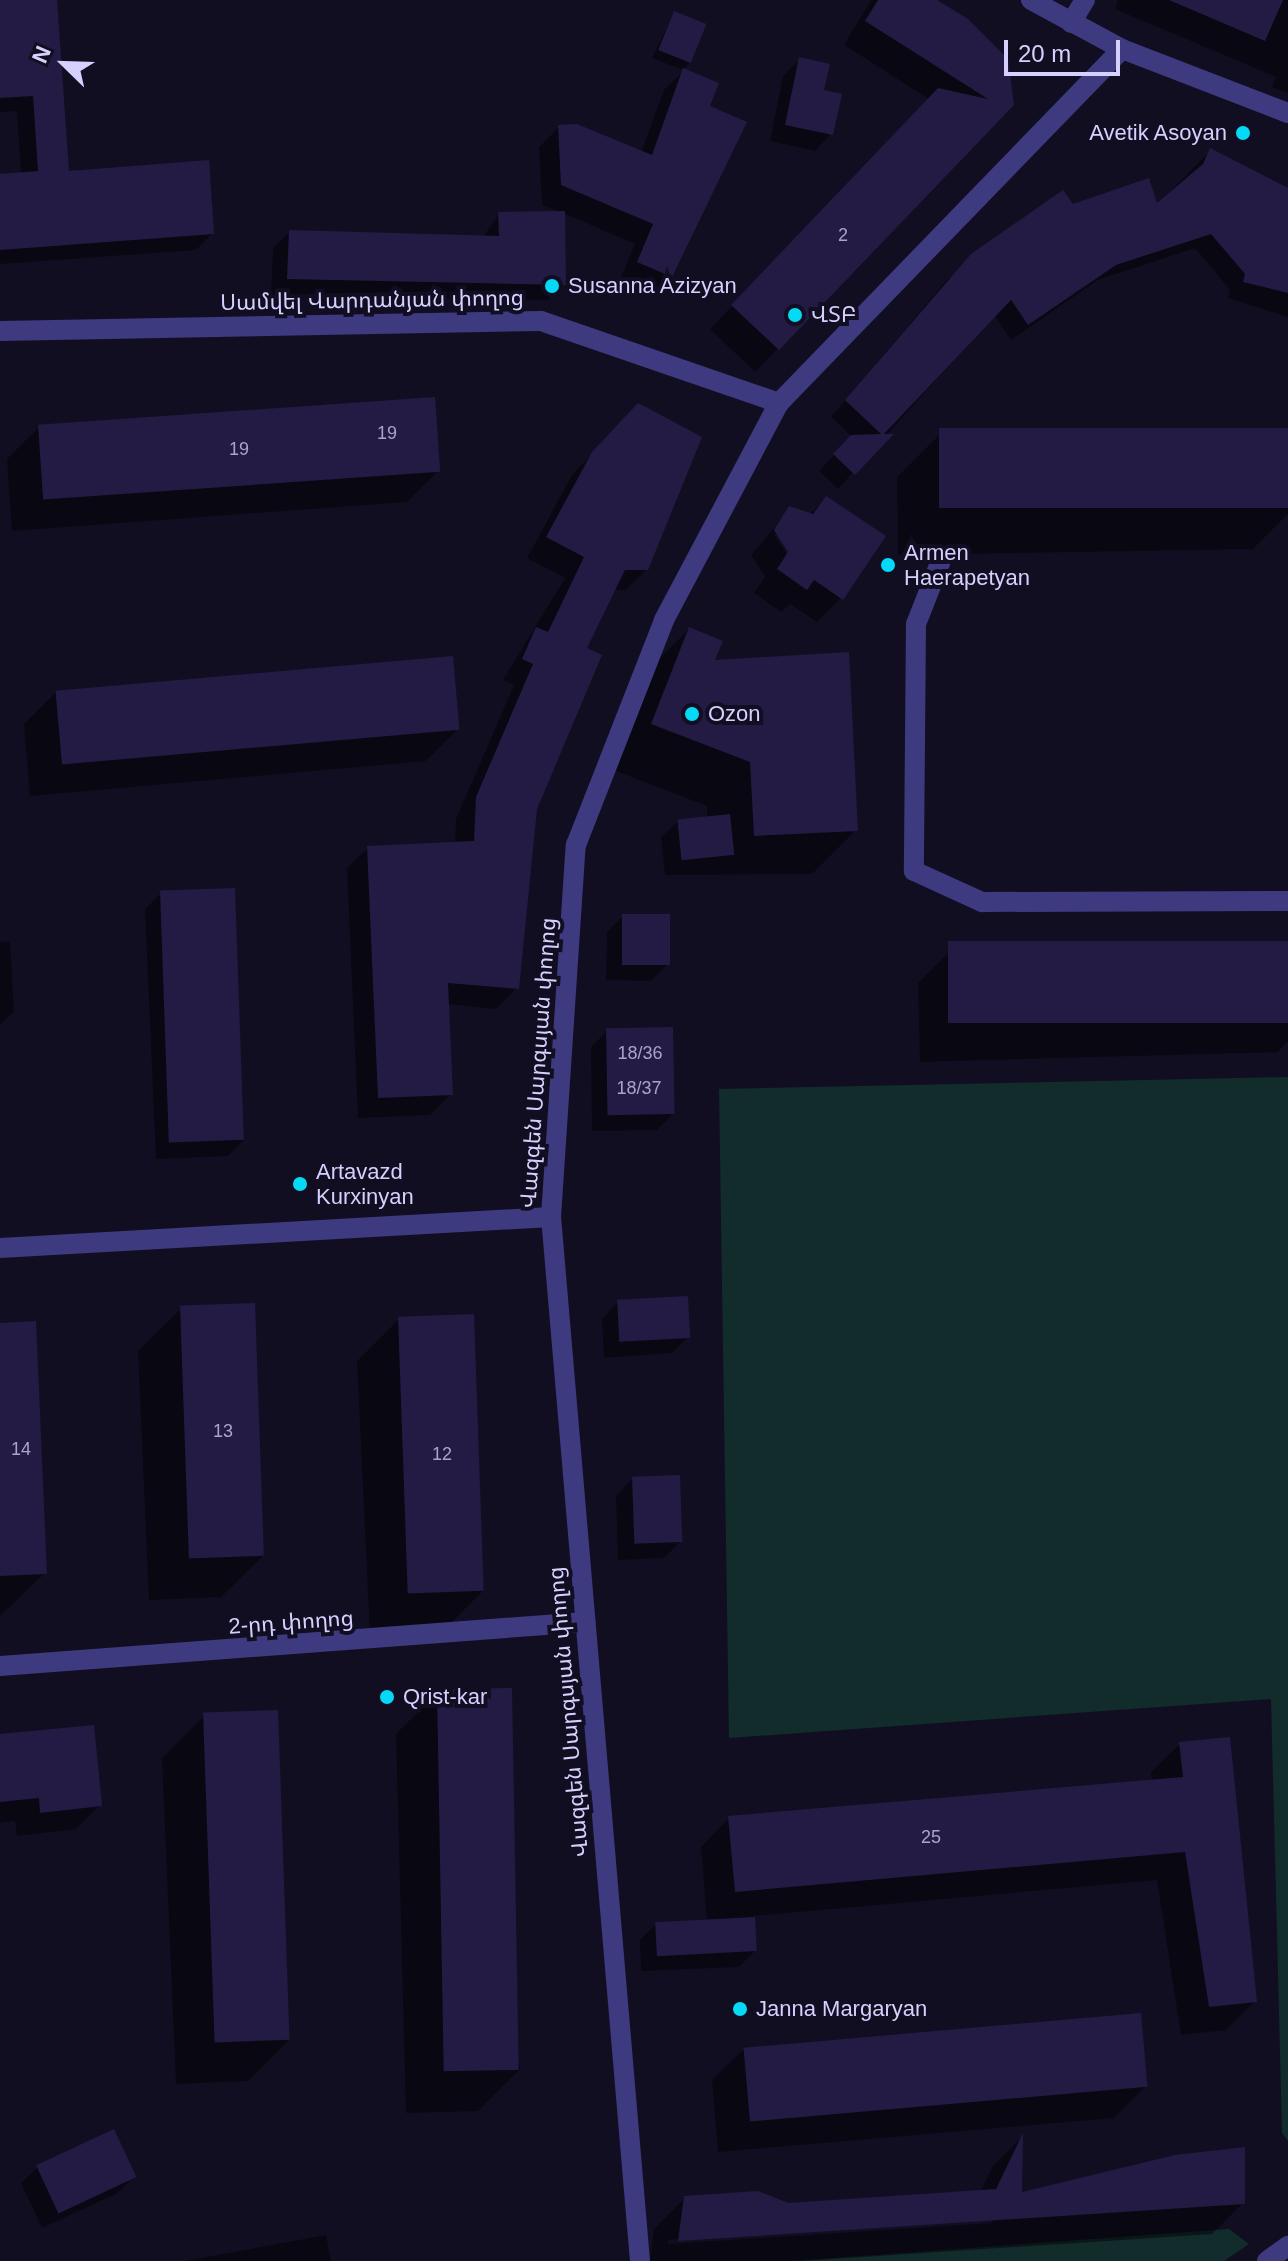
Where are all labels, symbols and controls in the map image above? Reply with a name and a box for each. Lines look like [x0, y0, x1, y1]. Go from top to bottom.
north arrow [24, 24, 104, 104]
scale bar [1008, 24, 1124, 74]
text: 20 m [1018, 40, 1071, 67]
text: N [27, 42, 56, 67]
place label: Avetik Asoyan [1088, 120, 1227, 146]
marker: Avetik Asoyan [1234, 124, 1252, 142]
house number: 2 [838, 224, 848, 246]
place label: Susanna Azizyan [568, 273, 738, 299]
marker: Susanna Azizyan [543, 277, 561, 295]
street label: Սամվել Վարդանյան փողոց [220, 284, 524, 316]
place label: ՎՏԲ [811, 302, 856, 328]
marker: ՎՏԲ [786, 306, 804, 324]
house number: 19 [377, 422, 397, 444]
house number: 19 [229, 438, 249, 460]
place label: Armen Haerapetyan [904, 539, 1030, 590]
marker: Armen Haerapetyan [879, 556, 897, 574]
place label: Ozon [708, 701, 761, 727]
marker: Ozon [683, 705, 701, 723]
street label: Վազգեն Սարգսյան փողոց [515, 917, 561, 1209]
house number: 18/36 [617, 1042, 663, 1064]
house number: 18/37 [616, 1077, 662, 1099]
place label: Artavazd Kurxinyan [316, 1158, 414, 1210]
marker: Artavazd Kurxinyan [291, 1175, 309, 1193]
house number: 13 [213, 1420, 233, 1442]
house number: 14 [11, 1438, 31, 1460]
house number: 12 [432, 1443, 452, 1465]
street label: Վազգեն Սարգսյան փողոց [542, 1566, 594, 1858]
street label: 2-րդ փողոց [227, 1604, 355, 1640]
place label: Qrist-kar [403, 1684, 487, 1710]
marker: Qrist-kar [378, 1688, 396, 1706]
house number: 25 [921, 1826, 941, 1848]
place label: Janna Margaryan [756, 1996, 927, 2022]
marker: Janna Margaryan [731, 2000, 749, 2018]

